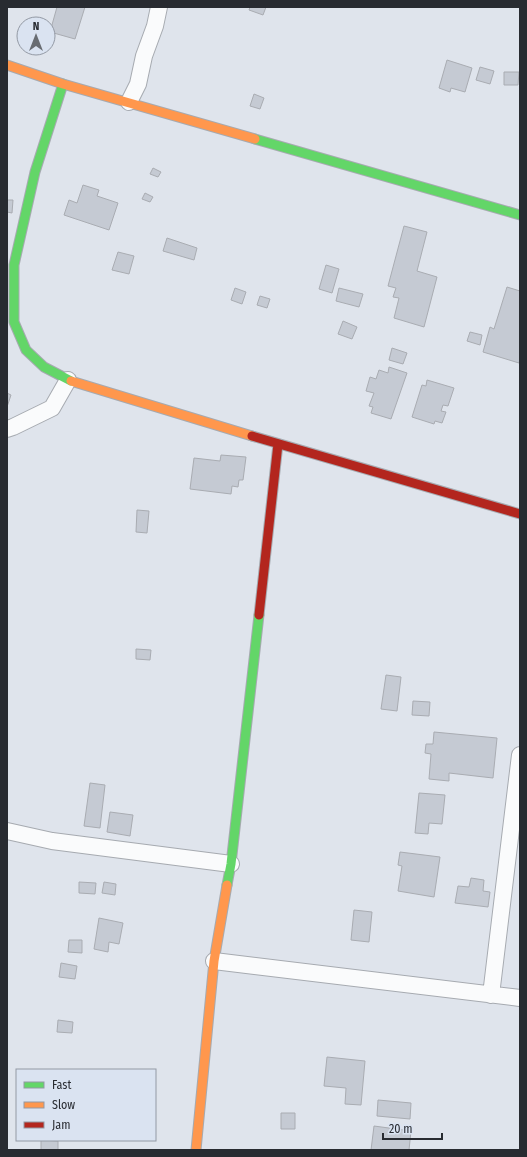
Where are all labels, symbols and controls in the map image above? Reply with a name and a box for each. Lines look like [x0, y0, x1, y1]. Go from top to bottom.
north arrow [16, 16, 56, 56]
text: N [33, 20, 39, 33]
legend [16, 1069, 156, 1141]
text: Fast [52, 1078, 71, 1092]
text: Slow [52, 1098, 75, 1112]
scale bar [383, 1115, 442, 1141]
text: Jam [52, 1118, 70, 1132]
text: 20 m [389, 1122, 413, 1136]

